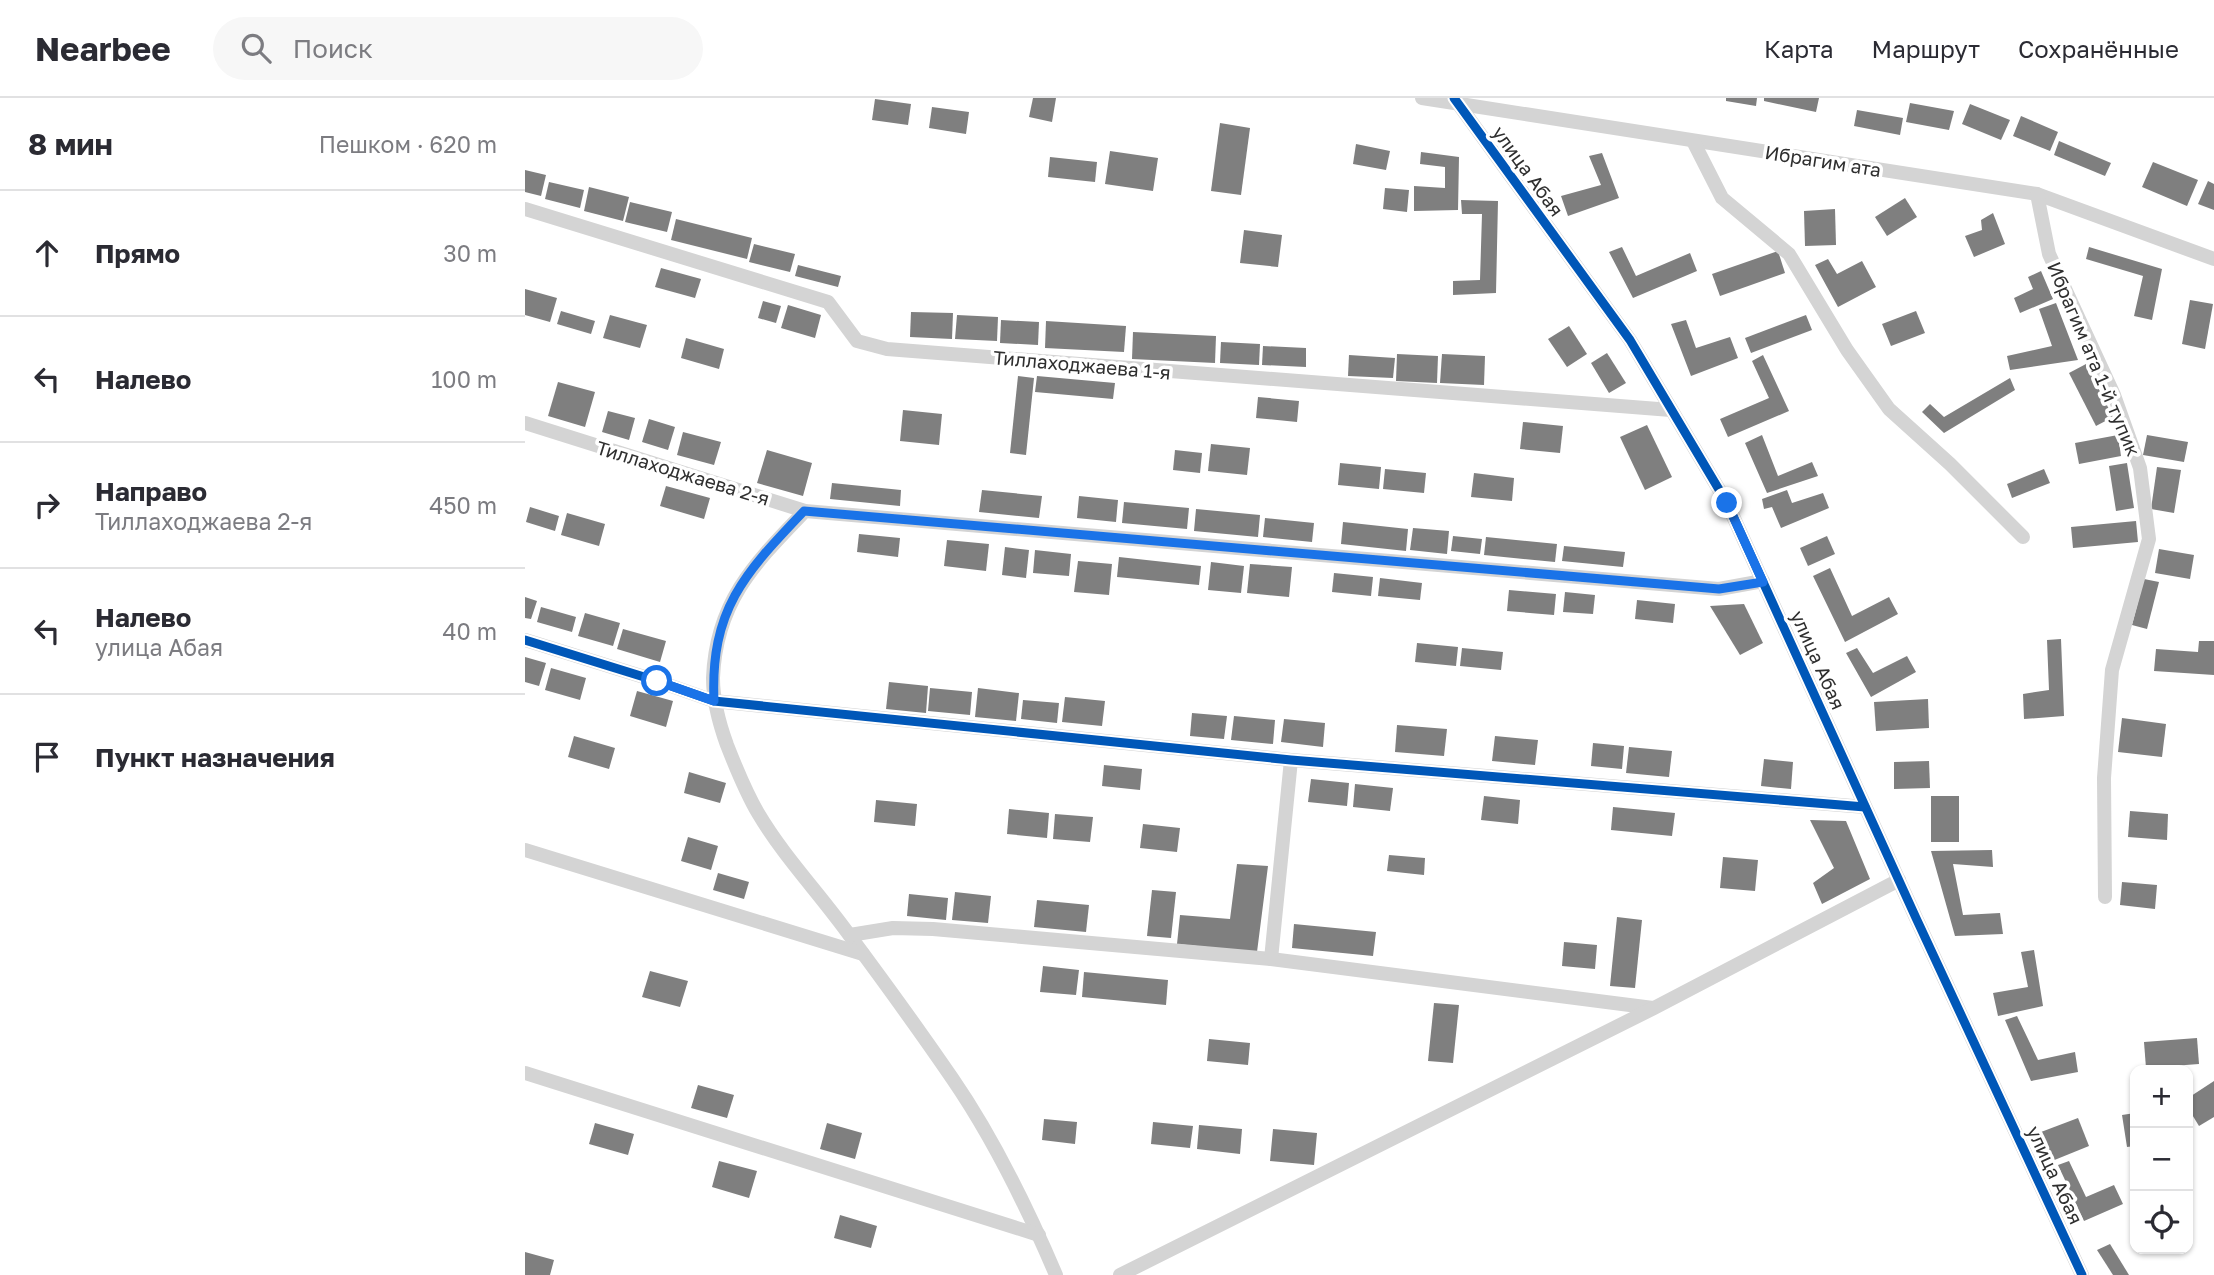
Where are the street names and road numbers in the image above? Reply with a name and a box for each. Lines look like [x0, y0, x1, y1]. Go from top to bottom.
street label: улица Абая [1488, 121, 1569, 220]
street label: Ибрагим ата [1763, 140, 1883, 181]
street label: Ибрагим ата 1-й тупик [2043, 258, 2146, 460]
street label: Тиллаходжаева 1-я [992, 345, 1172, 384]
street label: Тиллаходжаева 2-я [594, 435, 772, 510]
street label: улица Абая [1786, 607, 1850, 713]
street label: улица Абая [2023, 1122, 2088, 1228]

